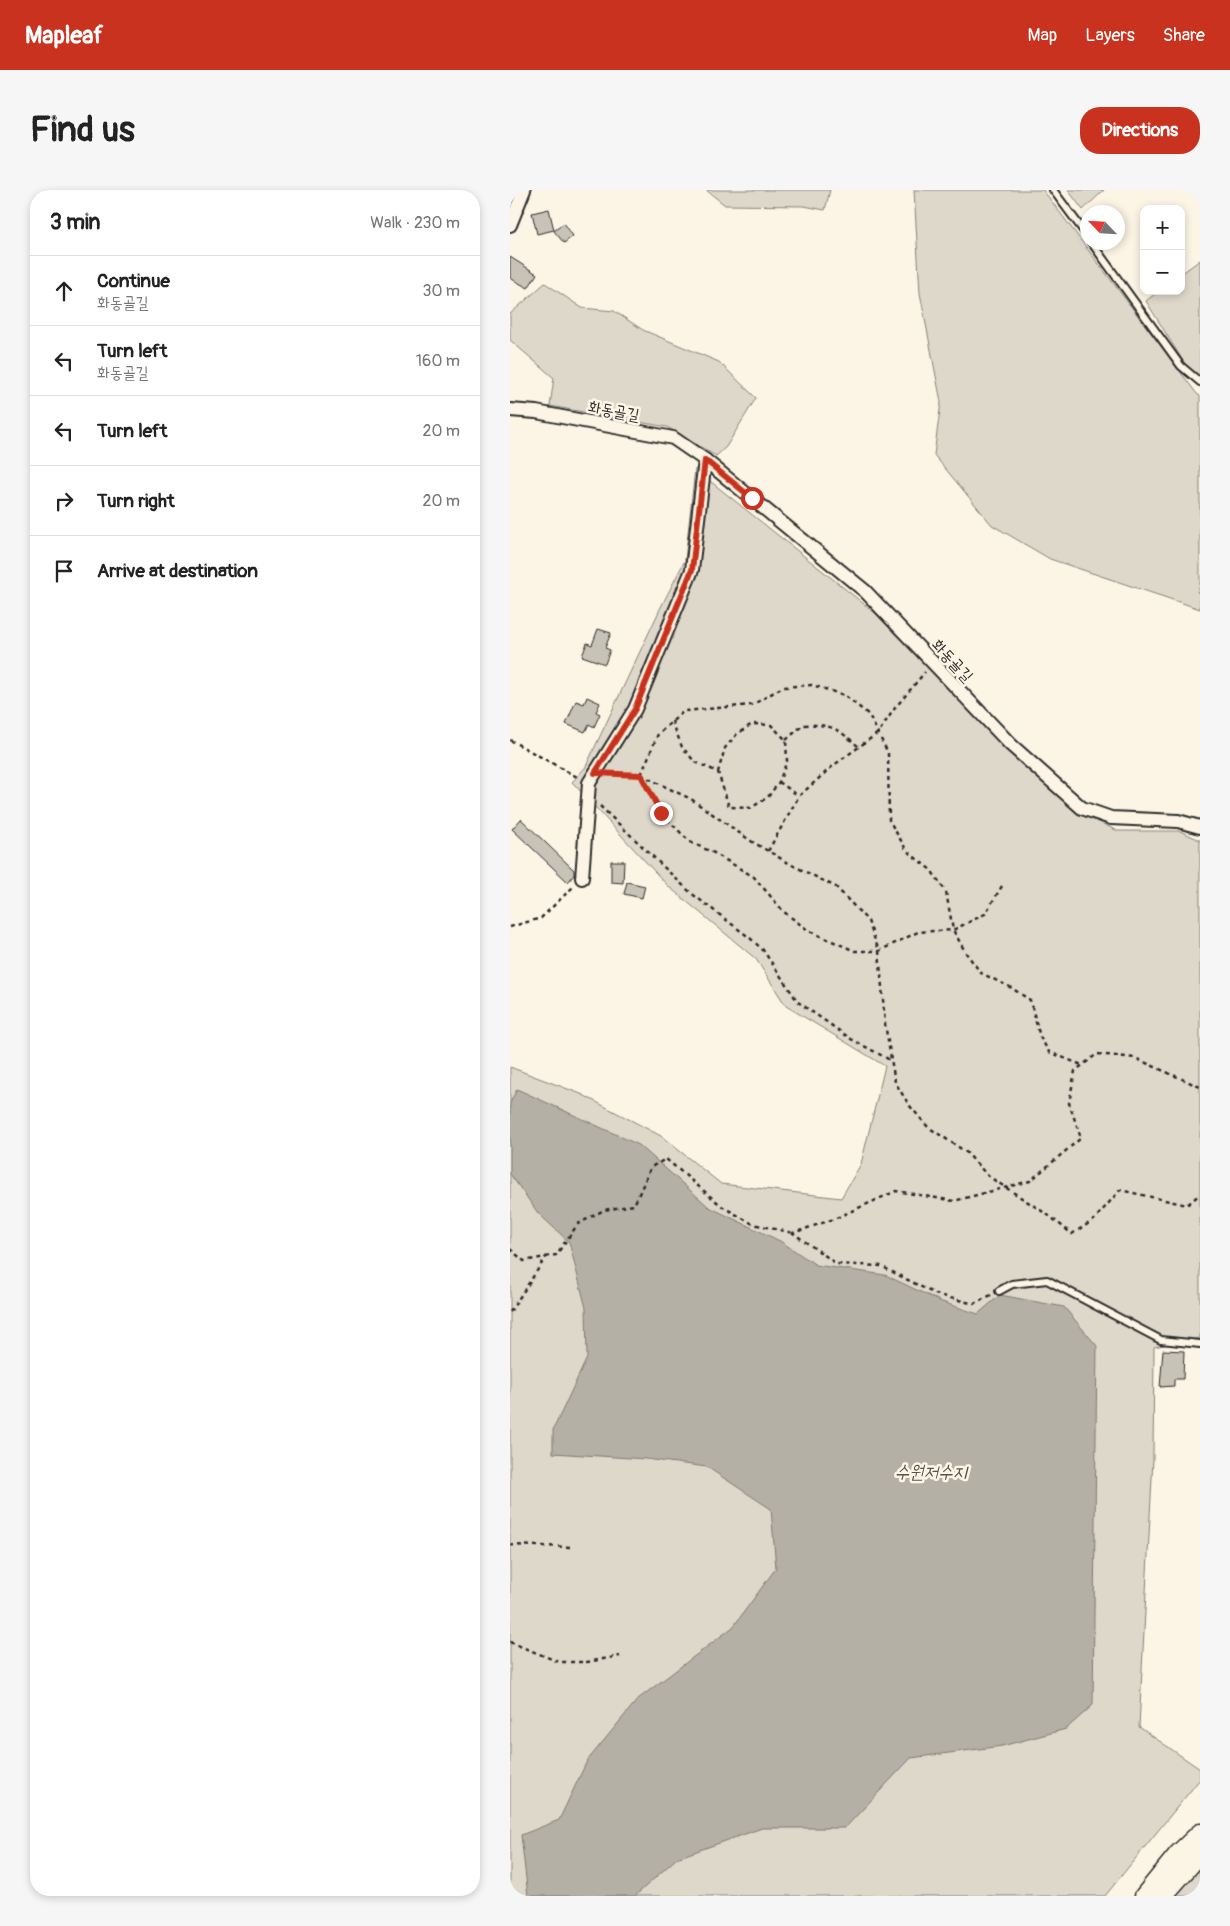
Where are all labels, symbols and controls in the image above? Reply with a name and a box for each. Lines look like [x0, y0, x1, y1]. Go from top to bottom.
text: Mapleaf [25, 21, 103, 50]
text: Map [1028, 24, 1057, 47]
text: Layers [1085, 24, 1135, 47]
text: Share [1163, 24, 1205, 47]
button: Directions [1080, 107, 1200, 154]
text: Find us [30, 108, 135, 152]
north arrow [1080, 205, 1125, 250]
map controls [1140, 205, 1185, 295]
button: + [1140, 205, 1185, 250]
text: 3 min [50, 209, 100, 236]
text: Walk · 230 m [370, 213, 460, 233]
button: − [1140, 250, 1185, 295]
text: Continue [97, 269, 170, 293]
icon: ahead [50, 277, 78, 305]
text: 30 m [422, 281, 460, 301]
text: 화동골길 [97, 293, 149, 313]
text: Turn left [97, 339, 167, 363]
icon: left [50, 347, 78, 375]
text: 160 m [416, 351, 460, 371]
text: 화동골길 [97, 363, 149, 383]
street label: 화동골길 [587, 397, 641, 425]
icon: left [50, 417, 78, 445]
text: Turn left [97, 419, 167, 443]
text: 20 m [422, 421, 460, 441]
icon: right [50, 487, 78, 515]
route start [741, 487, 764, 510]
text: Turn right [97, 489, 175, 513]
text: 20 m [422, 491, 460, 511]
icon: arrive [50, 557, 78, 585]
text: Arrive at destination [97, 559, 258, 583]
street label: 화동골길 [927, 635, 977, 686]
route end [650, 802, 673, 825]
water label: 수원저수지 [895, 1461, 970, 1484]

